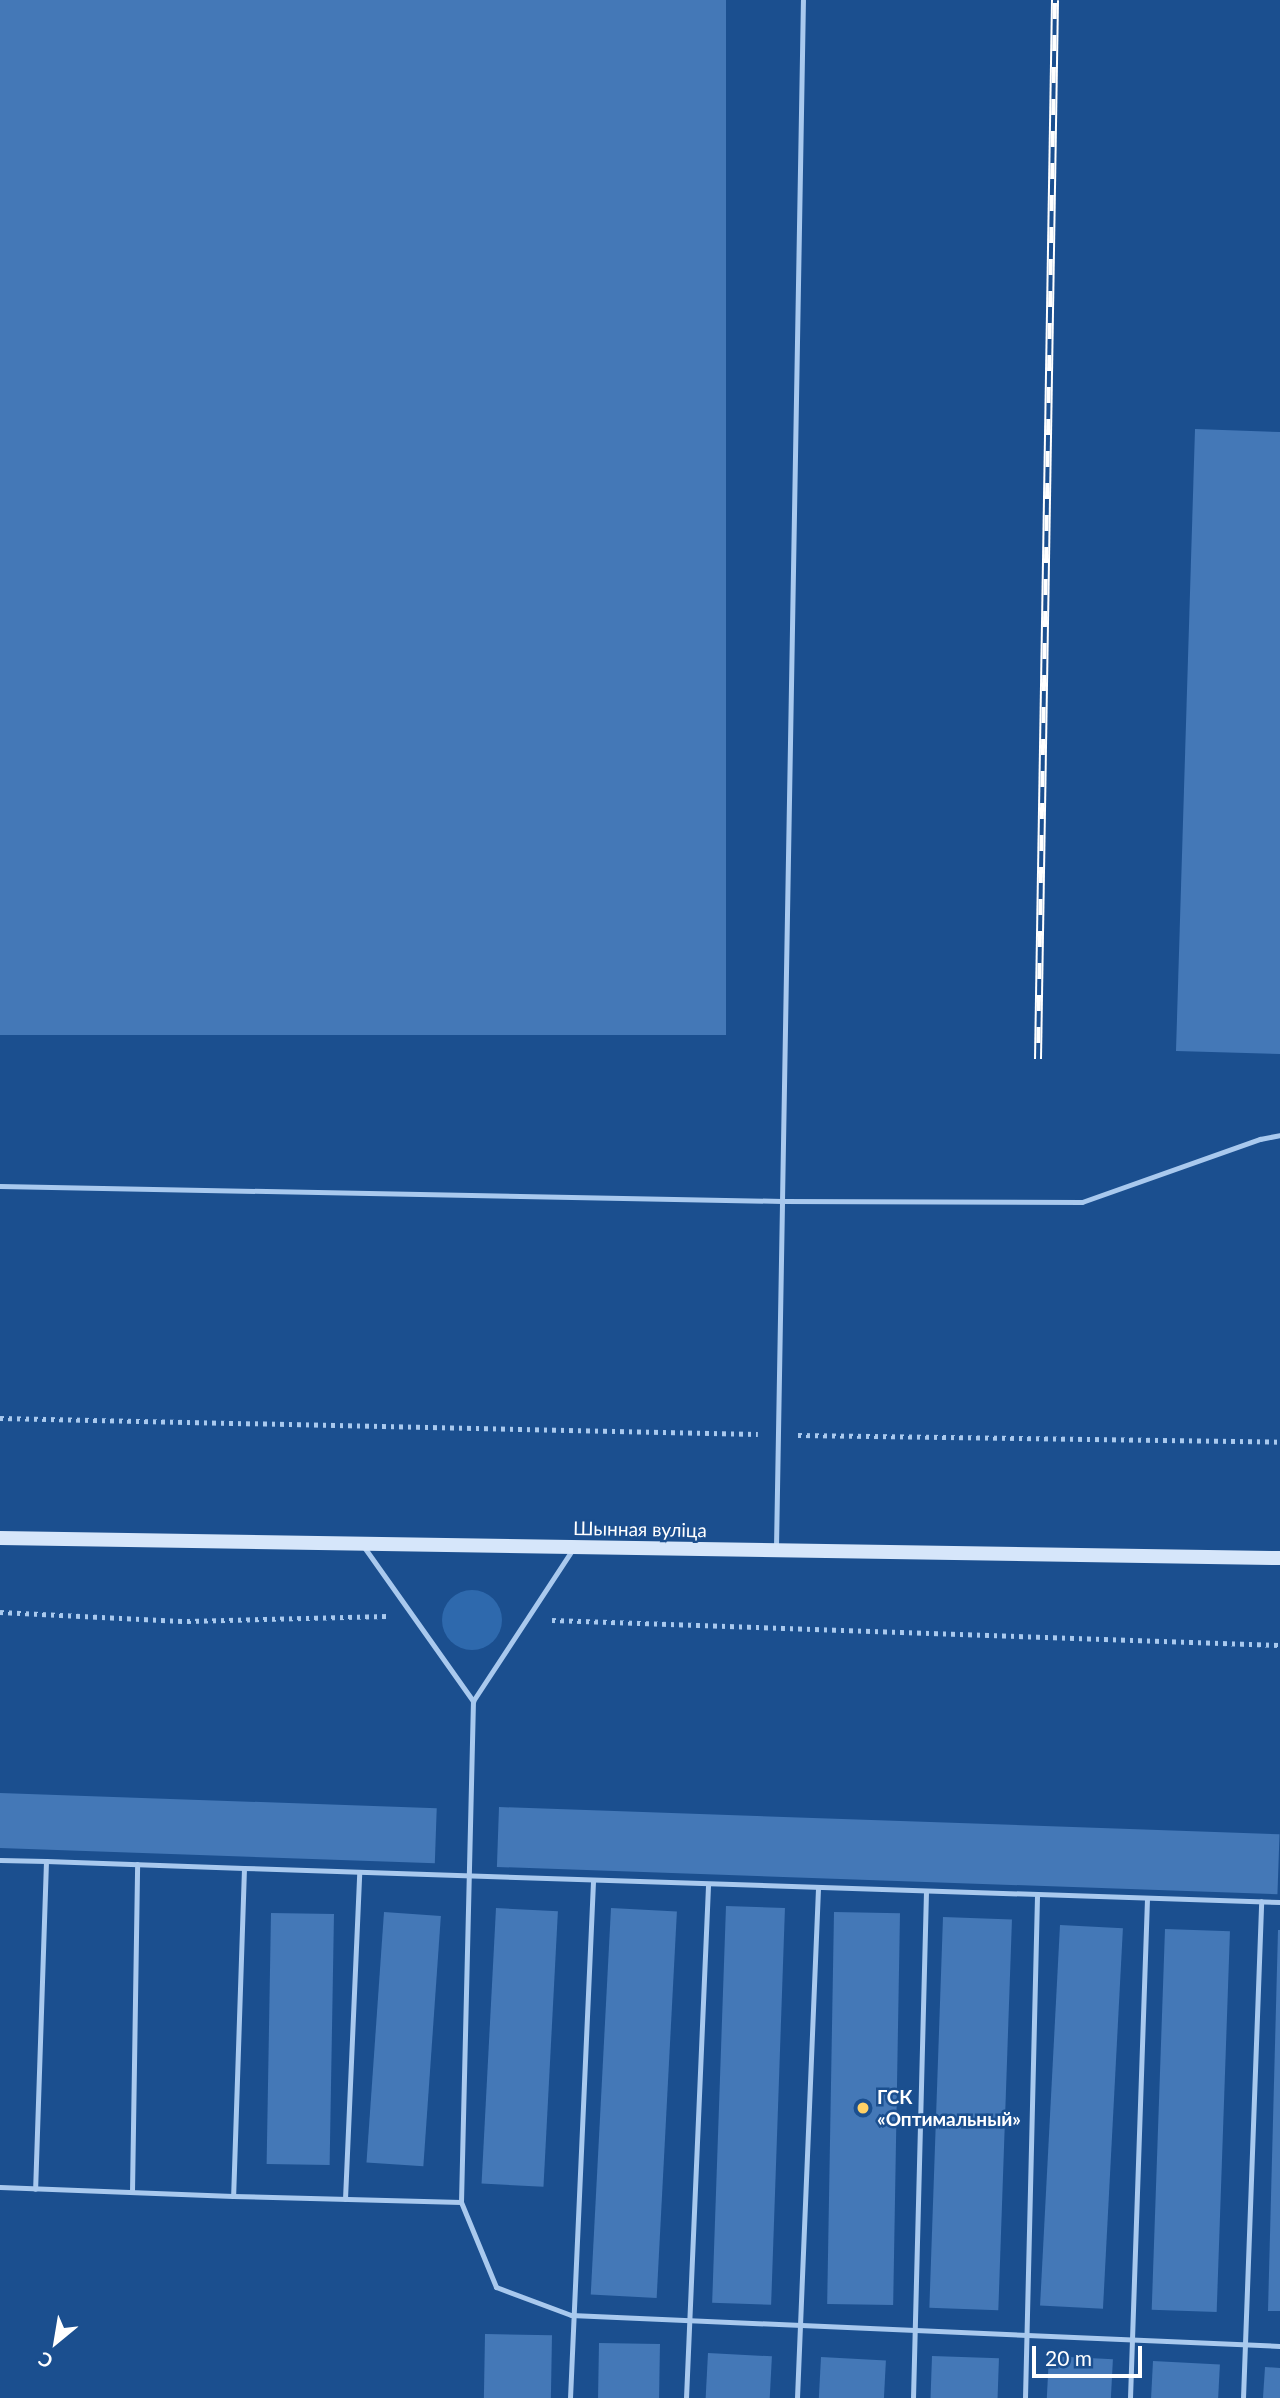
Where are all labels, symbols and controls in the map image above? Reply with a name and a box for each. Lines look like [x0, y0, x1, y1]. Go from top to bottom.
street label: Шынная вуліца [573, 1516, 707, 1542]
place label: ГСК «Оптимальный» [877, 2086, 1021, 2130]
marker: ГСК «Оптимальный» [855, 2100, 871, 2116]
north arrow [21, 2307, 91, 2377]
scale bar [1035, 2332, 1145, 2376]
text: 20 m [1045, 2345, 1092, 2370]
text: С [34, 2348, 56, 2374]

